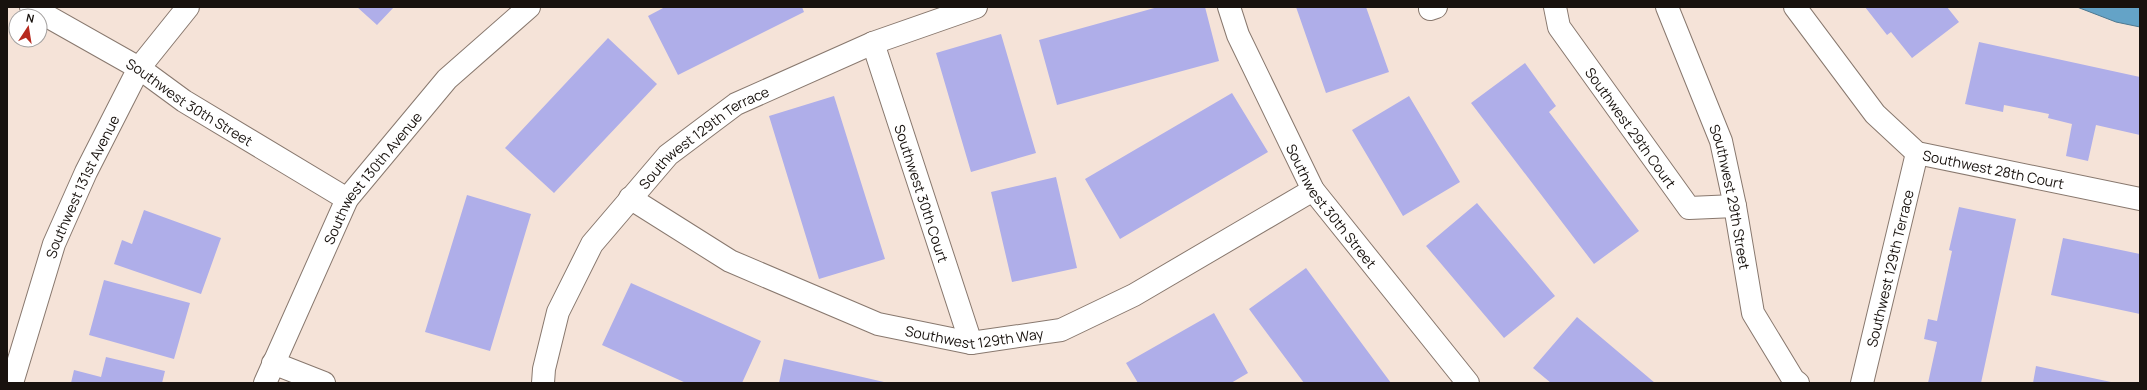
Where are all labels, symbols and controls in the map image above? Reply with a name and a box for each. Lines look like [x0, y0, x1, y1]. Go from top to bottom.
north arrow [8, 8, 48, 48]
text: N [25, 10, 36, 26]
street label: Southwest 30th Street [123, 53, 257, 150]
street label: Southwest 29th Court [1581, 63, 1681, 192]
street label: Southwest 129th Terrace [634, 81, 772, 193]
street label: Southwest 130th Avenue [319, 107, 426, 247]
street label: Southwest 131st Avenue [41, 112, 123, 260]
street label: Southwest 29th Street [1706, 121, 1755, 271]
street label: Southwest 30th Court [891, 122, 954, 265]
street label: Southwest 30th Street [1282, 140, 1382, 272]
street label: Southwest 28th Court [1921, 145, 2066, 193]
street label: Southwest 129th Terrace [1861, 188, 1917, 349]
street label: Southwest 129th Way [904, 320, 1045, 353]

